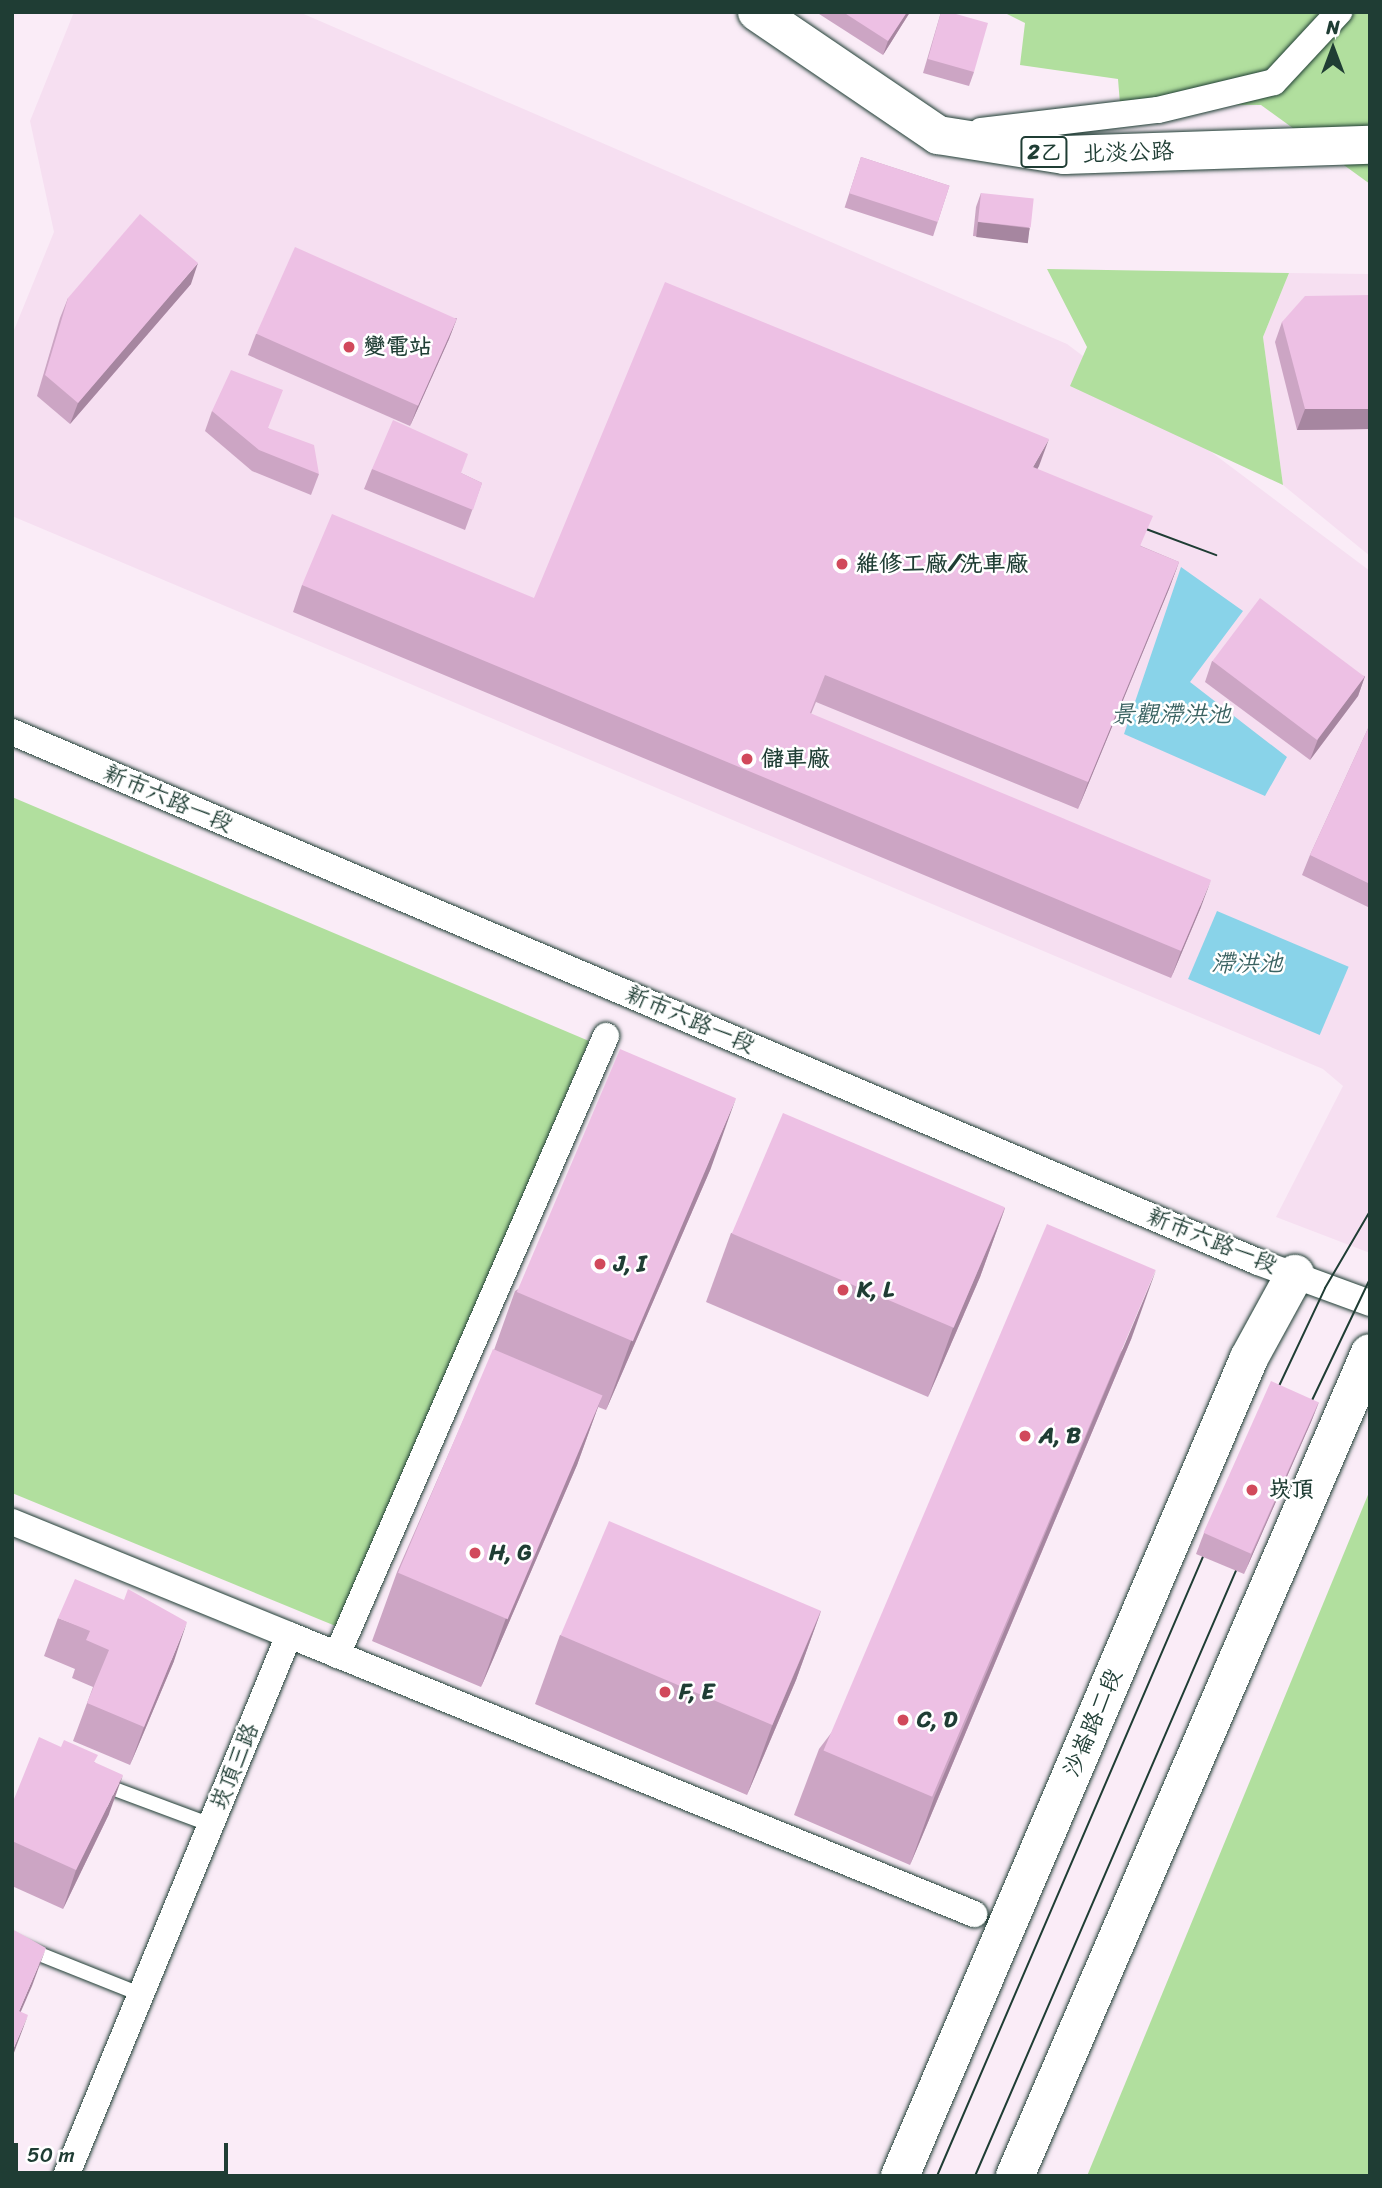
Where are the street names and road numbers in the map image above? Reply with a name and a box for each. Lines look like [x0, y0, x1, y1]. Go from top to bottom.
road number: 2乙 [1020, 134, 1068, 170]
street label: 北淡公路 [1082, 138, 1174, 168]
street label: 新市六路一段 [99, 759, 237, 839]
street label: 新市六路一段 [621, 980, 759, 1060]
street label: 新市六路一段 [1143, 1202, 1281, 1280]
street label: 沙崙路二段 [1058, 1665, 1128, 1781]
street label: 崁頂三路 [205, 1719, 265, 1815]

